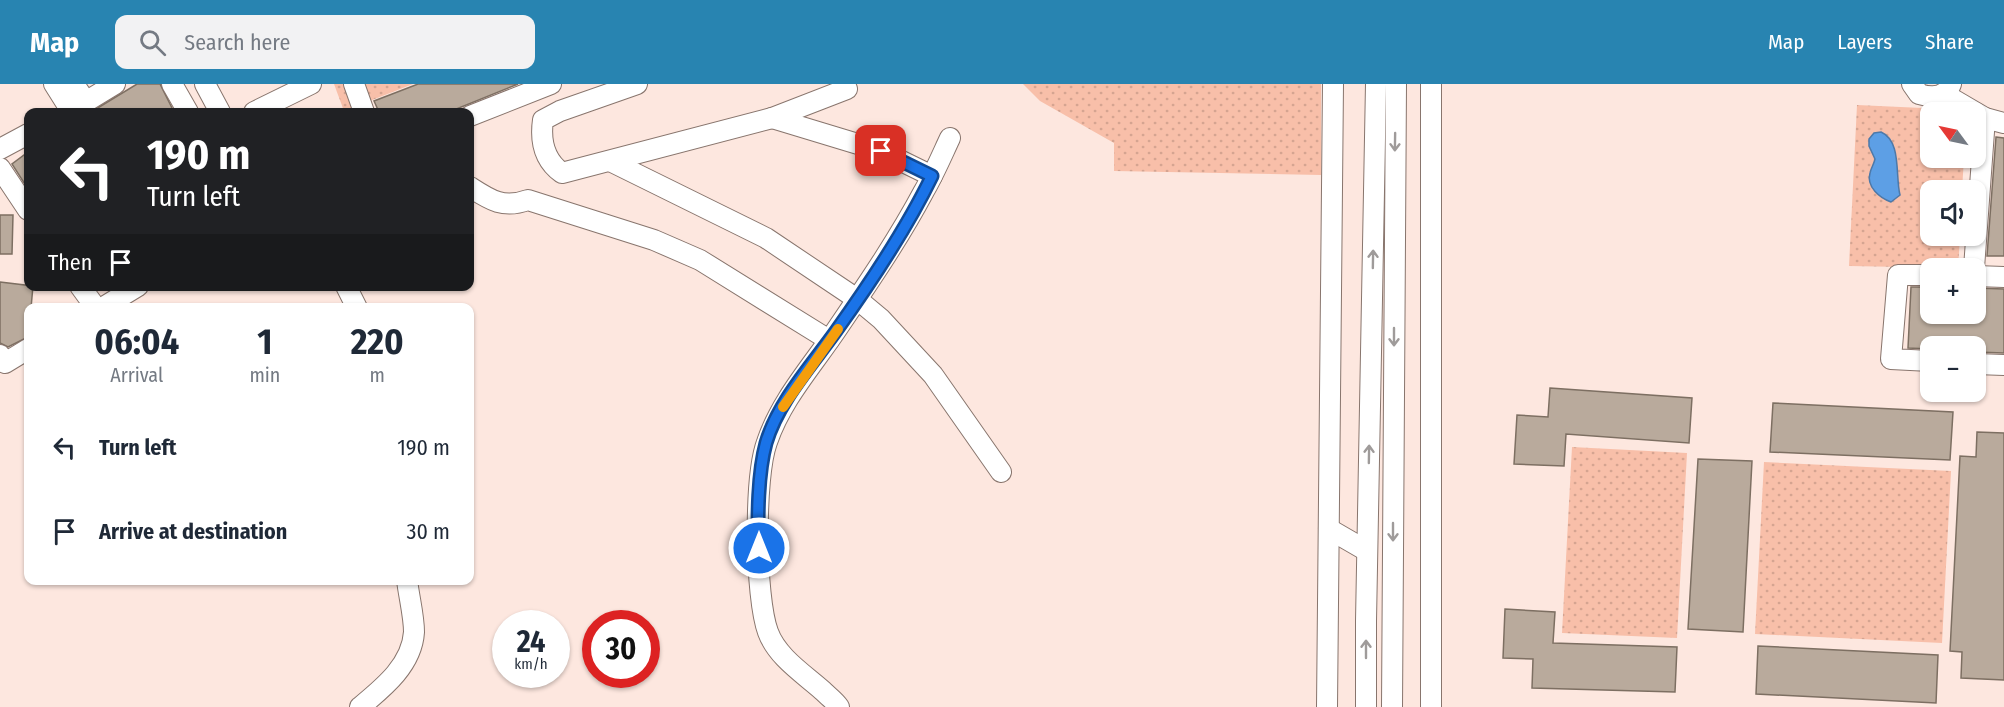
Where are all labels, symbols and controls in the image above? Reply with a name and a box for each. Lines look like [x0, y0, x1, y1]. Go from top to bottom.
search box [115, 15, 535, 69]
text: Map [30, 26, 79, 59]
icon: search [136, 26, 169, 59]
text: Search here [184, 29, 290, 56]
text: Map [1768, 29, 1804, 55]
text: Layers [1837, 29, 1892, 55]
text: Share [1925, 29, 1974, 55]
north arrow [1920, 102, 1986, 168]
map controls [1920, 102, 1986, 402]
pin [855, 125, 906, 176]
text: 190 m [147, 130, 250, 180]
icon: left [48, 132, 126, 210]
one-way arrow [1389, 132, 1401, 152]
icon: arrive [864, 134, 897, 167]
button: sound [1920, 180, 1986, 246]
text: Turn left [147, 181, 240, 213]
icon: arrive [104, 246, 137, 279]
text: Then [48, 249, 92, 276]
one-way arrow [1367, 249, 1379, 269]
button: + [1920, 258, 1986, 324]
text: 06:04 [94, 320, 179, 364]
text: 1 [257, 320, 273, 364]
text: 220 [351, 320, 404, 364]
one-way arrow [1388, 327, 1400, 347]
button: − [1920, 336, 1986, 402]
text: Arrival [110, 363, 163, 387]
text: min [249, 363, 280, 387]
text: m [370, 363, 385, 387]
icon: left [48, 431, 81, 464]
text: Turn left [99, 434, 177, 461]
text: 190 m [397, 434, 450, 461]
one-way arrow [1363, 444, 1375, 464]
icon: arrive [48, 515, 81, 548]
position arrow [727, 516, 791, 580]
text: Arrive at destination [99, 518, 287, 545]
text: 30 m [407, 518, 450, 545]
one-way arrow [1387, 522, 1399, 542]
speed limit sign: 30 [582, 610, 660, 688]
text: 24 [517, 624, 545, 660]
one-way arrow [1360, 639, 1372, 659]
text: km/h [514, 655, 548, 673]

